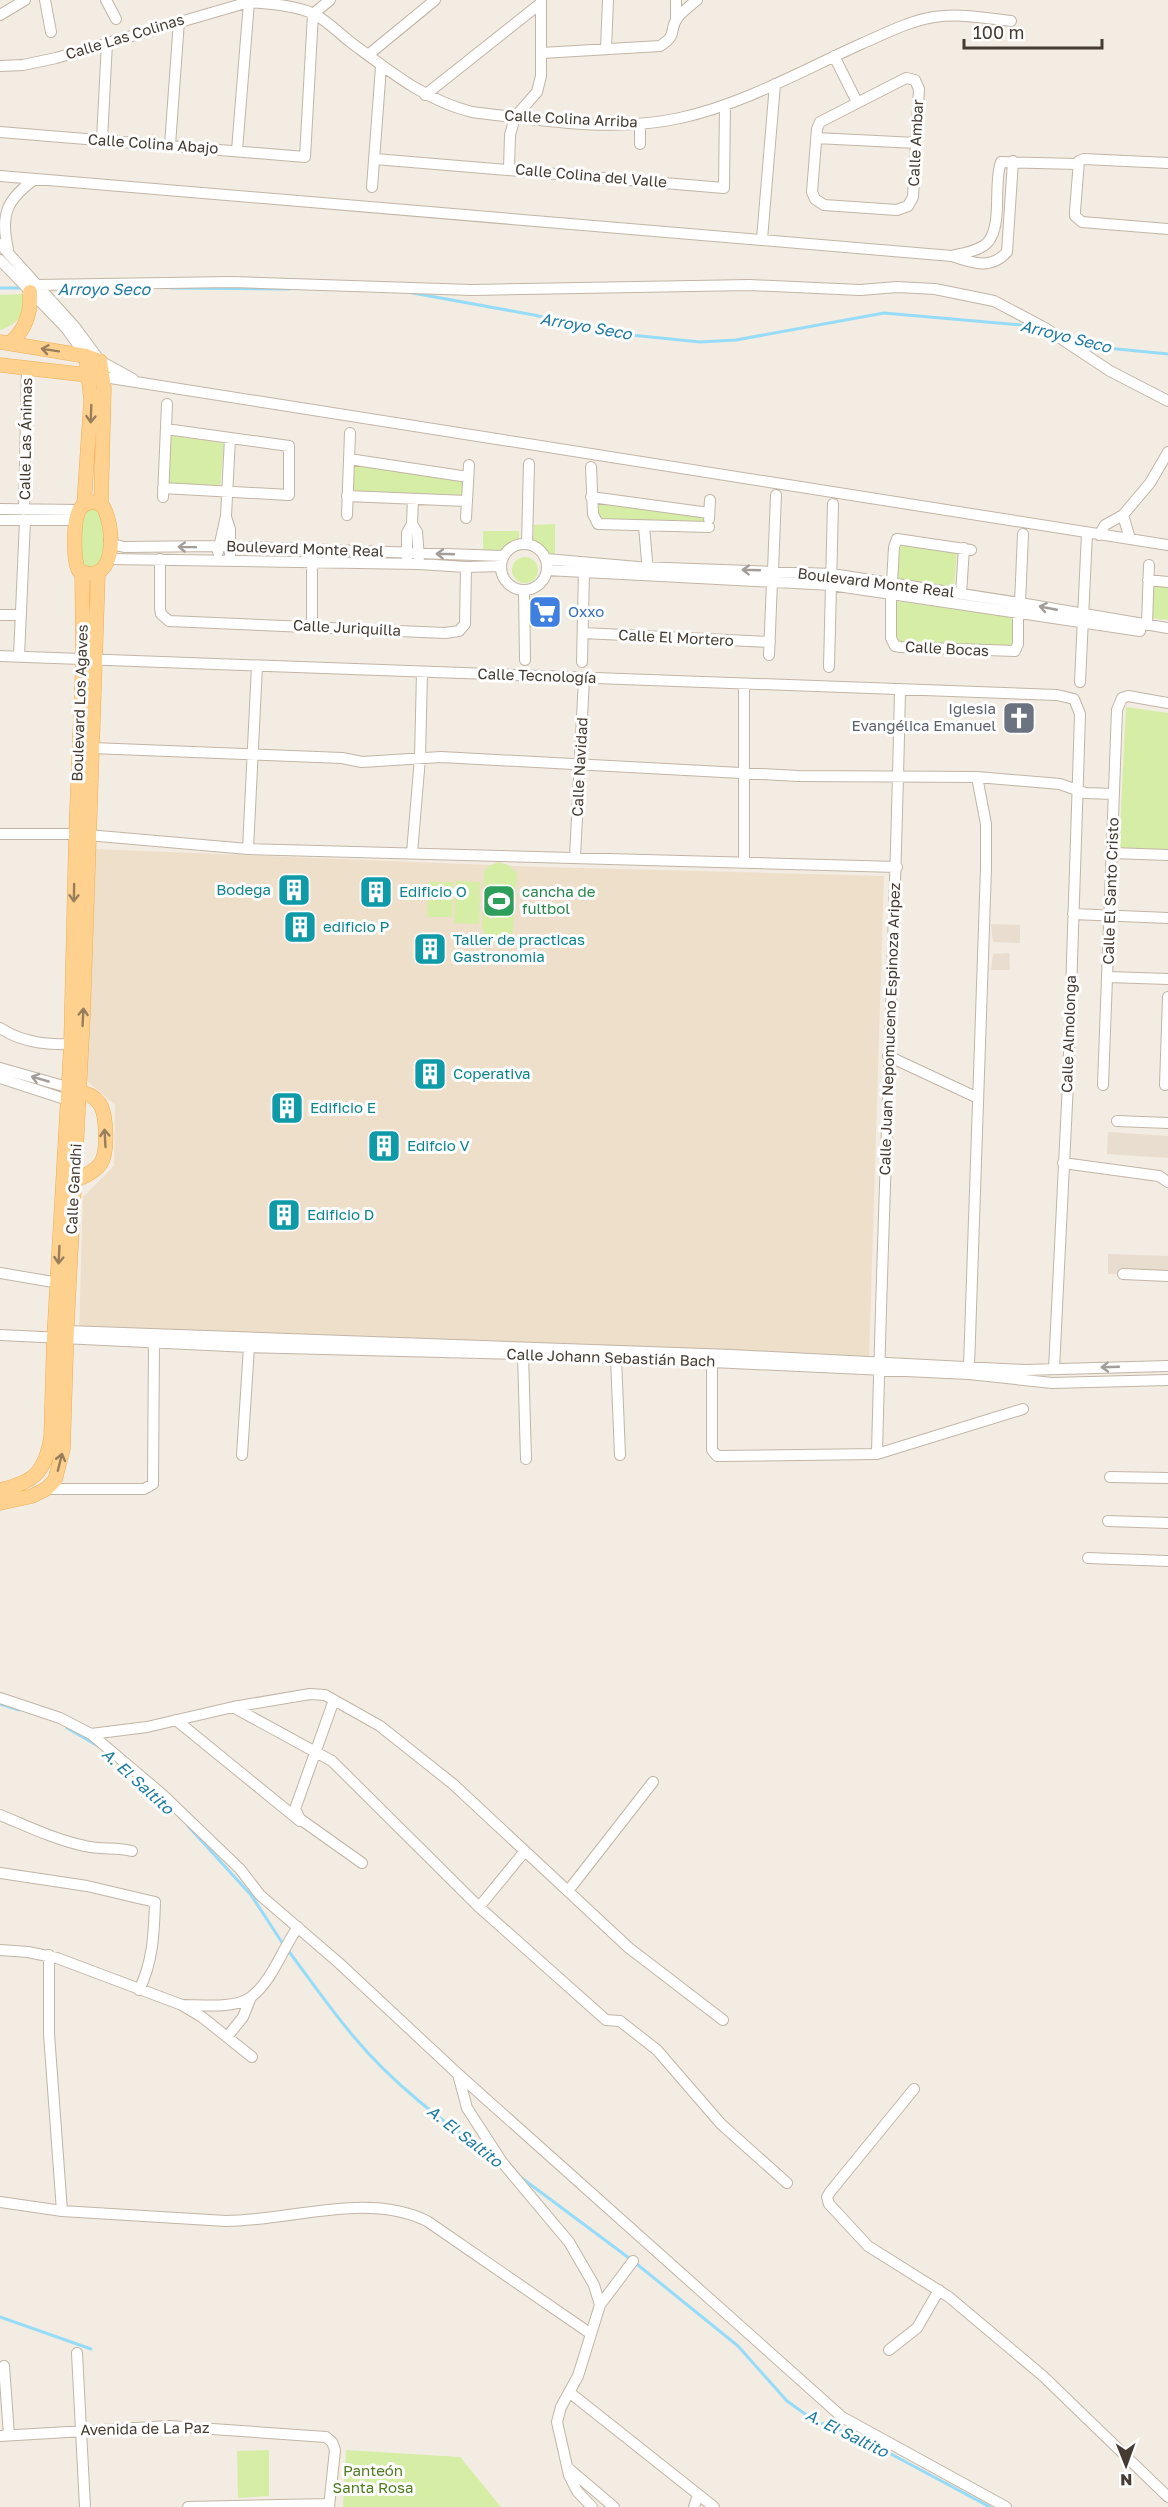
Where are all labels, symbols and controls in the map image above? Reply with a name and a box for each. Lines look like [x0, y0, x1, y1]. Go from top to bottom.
street label: Calle Las Colinas [63, 9, 186, 63]
scale bar [964, 12, 1102, 50]
text: 100 m [973, 21, 1024, 43]
street label: Calle Ambar [904, 99, 926, 187]
street label: Calle Colina Arriba [504, 106, 638, 130]
street label: Calle Colina Abajo [87, 129, 219, 157]
street label: Calle Colina del Valle [514, 159, 668, 191]
water label: Arroyo Seco [58, 279, 152, 299]
water label: Arroyo Seco [539, 308, 635, 344]
water label: Arroyo Seco [1019, 315, 1115, 357]
one-way arrow [41, 344, 61, 355]
street label: Calle Las Ánimas [15, 378, 35, 500]
one-way arrow [85, 403, 97, 423]
street label: Boulevard Monte Real [226, 536, 384, 560]
one-way arrow [178, 541, 198, 552]
one-way arrow [435, 549, 455, 560]
street label: Boulevard Monte Real [797, 563, 956, 601]
one-way arrow [741, 565, 761, 576]
supermarket icon: Oxxo [527, 594, 563, 630]
place label: Oxxo [568, 602, 604, 620]
one-way arrow [1039, 602, 1059, 613]
street label: Calle Juriquilla [293, 615, 402, 639]
street label: Boulevard Los Agaves [67, 624, 91, 782]
street label: Calle El Mortero [618, 625, 734, 649]
street label: Calle Bocas [905, 637, 990, 659]
street label: Calle Tecnología [477, 664, 597, 686]
place label: Iglesia Evangélica Emanuel [852, 699, 996, 734]
church icon: Iglesia Evangélica Emanuel [1001, 700, 1037, 736]
street label: Calle Navidad [567, 717, 591, 817]
street label: Calle El Santo Cristo [1098, 817, 1122, 965]
building icon: Bodega [276, 872, 312, 908]
building icon: Edificio O [358, 874, 394, 910]
place label: Bodega [216, 880, 271, 898]
one-way arrow [69, 882, 80, 902]
place label: Edificio O [399, 882, 467, 900]
place label: cancha de fultbol [522, 882, 596, 917]
street label: Calle Juan Nepomuceno Espinoza Aripez [875, 882, 903, 1176]
sports icon: cancha de fultbol [481, 883, 517, 919]
building icon: edificio P [282, 909, 318, 945]
place label: edificio P [323, 917, 389, 935]
place label: Taller de practicas Gastronomia [453, 930, 585, 965]
building icon: Taller de practicas Gastronomia [412, 931, 448, 967]
street label: Calle Almolonga [1057, 975, 1079, 1093]
one-way arrow [78, 1007, 89, 1027]
building icon: Coperativa [412, 1056, 448, 1092]
place label: Coperativa [453, 1064, 531, 1082]
one-way arrow [31, 1073, 50, 1084]
building icon: Edificio E [269, 1090, 305, 1126]
place label: Edificio E [310, 1098, 376, 1116]
building icon: Edifcio V [366, 1128, 402, 1164]
one-way arrow [99, 1129, 110, 1149]
place label: Edifcio V [407, 1136, 470, 1154]
street label: Calle Gandhi [62, 1143, 84, 1235]
building icon: Edificio D [266, 1197, 302, 1233]
place label: Edificio D [307, 1205, 374, 1223]
one-way arrow [53, 1245, 64, 1265]
street label: Calle Johann Sebastián Bach [506, 1344, 716, 1370]
one-way arrow [1100, 1362, 1120, 1373]
one-way arrow [55, 1453, 67, 1472]
water label: A. El Saltito [98, 1744, 179, 1819]
water label: A. El Saltito [424, 2101, 507, 2172]
water label: A. El Saltito [802, 2404, 893, 2462]
street label: Avenida de La Paz [80, 2418, 210, 2438]
north arrow [1096, 2435, 1156, 2495]
park label: Panteón Santa Rosa [333, 2461, 413, 2496]
text: N [1120, 2470, 1133, 2490]

